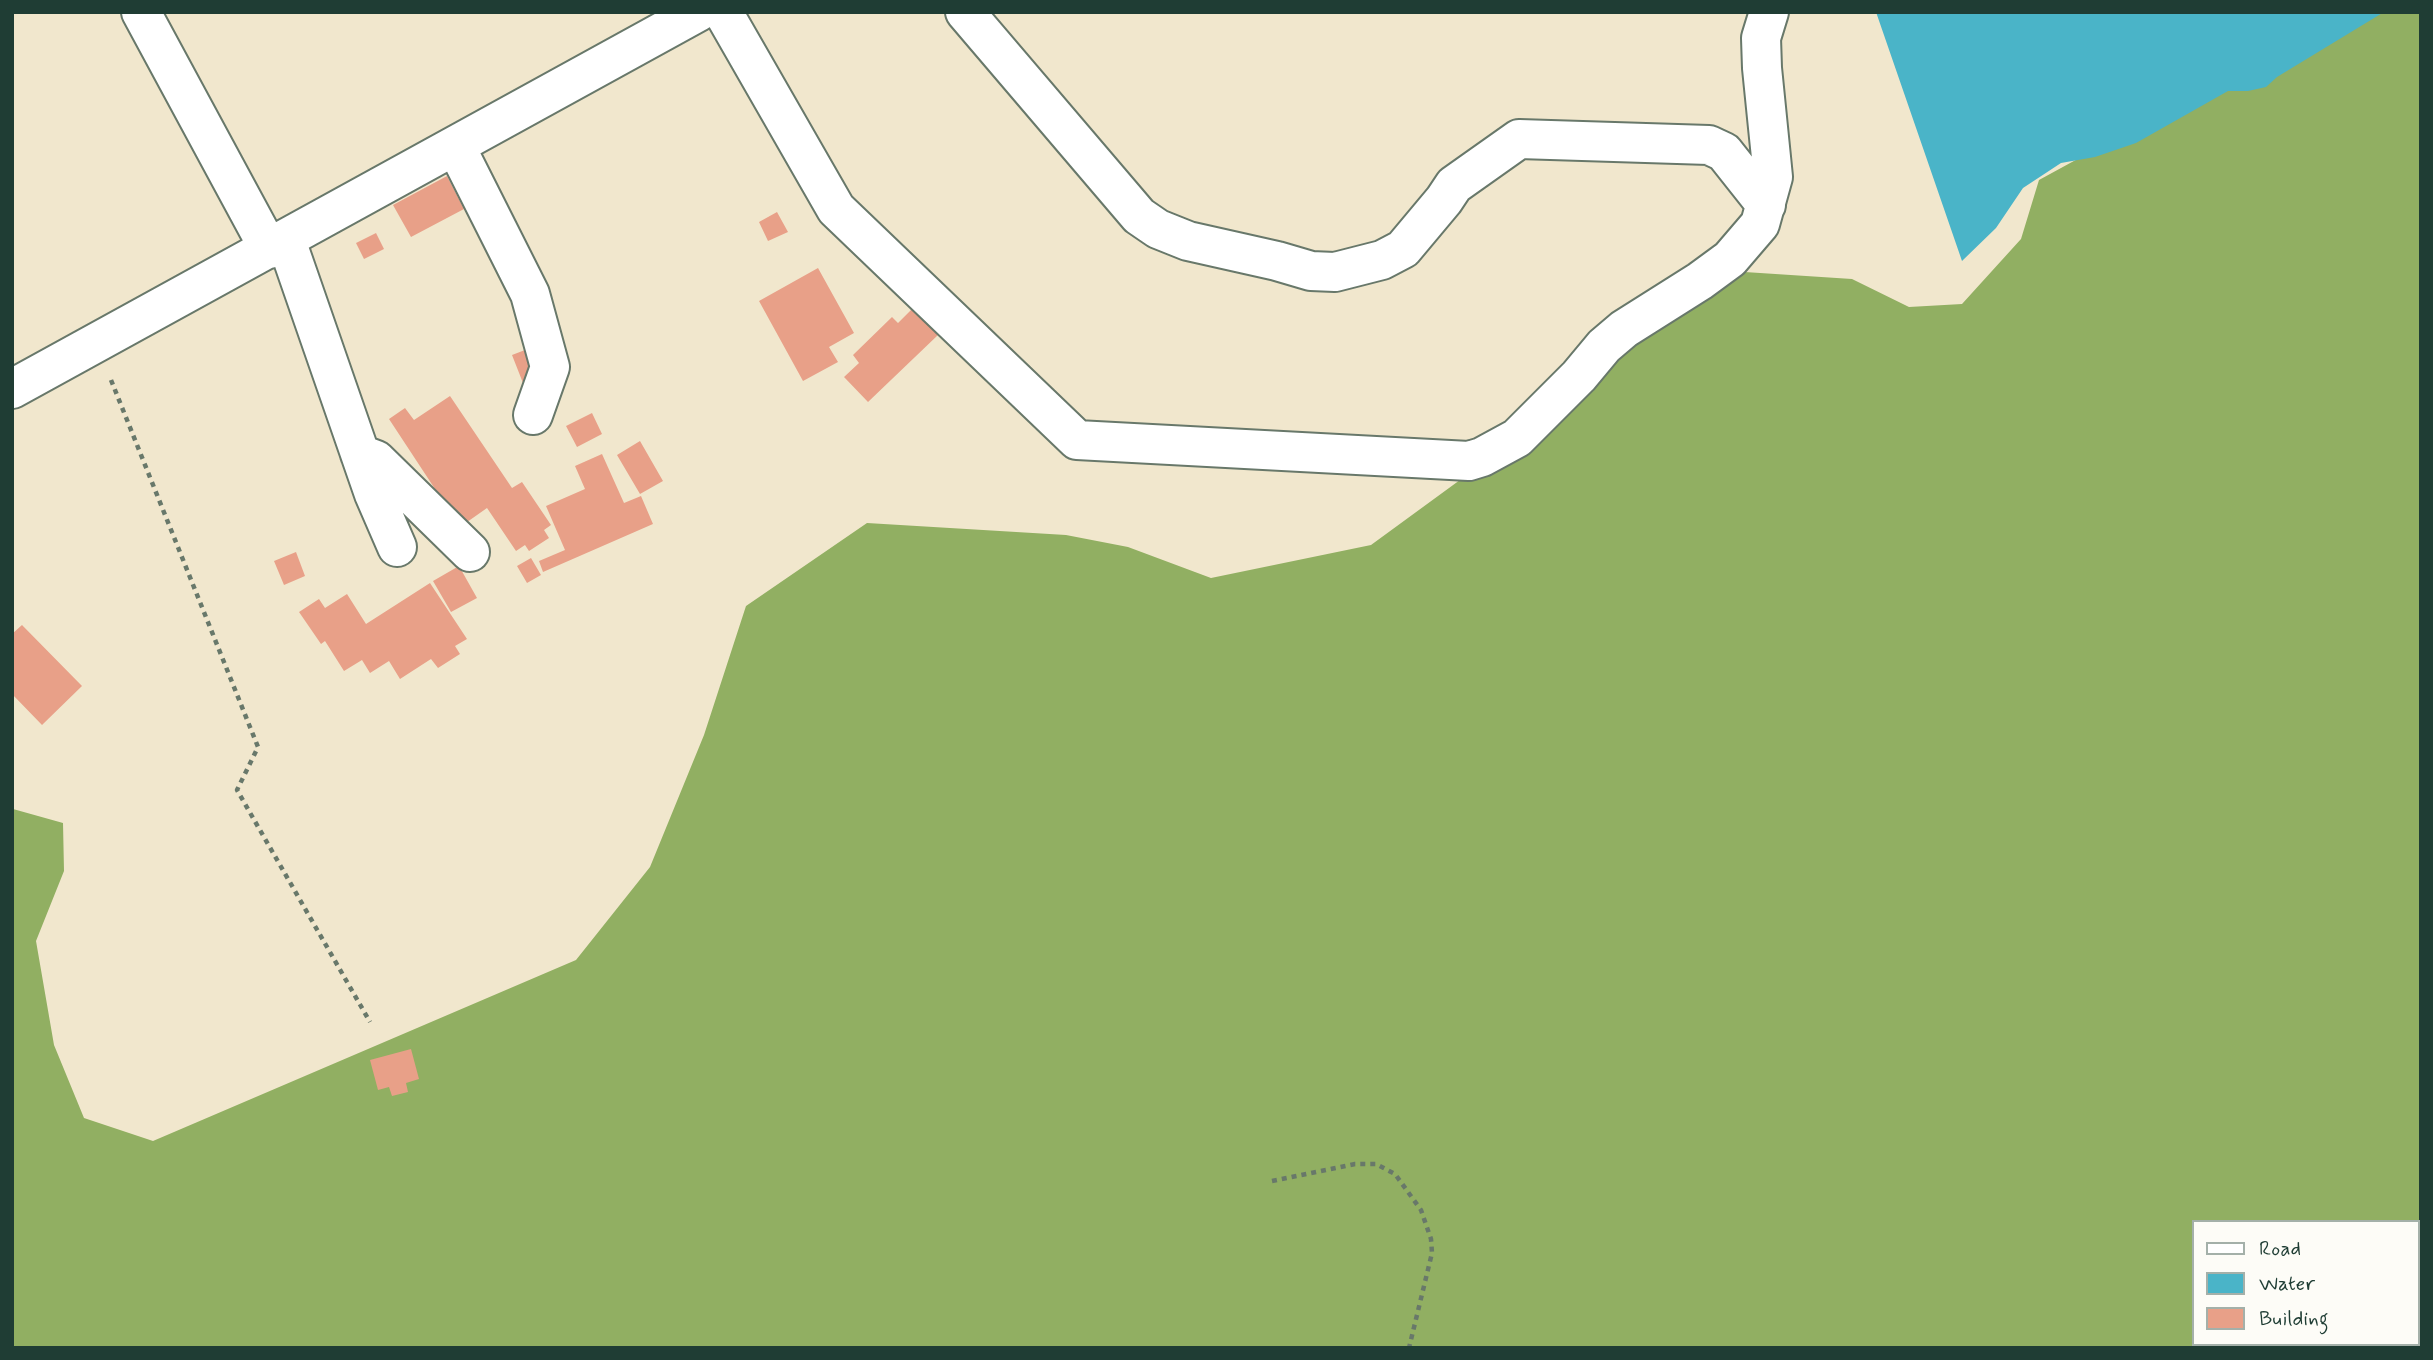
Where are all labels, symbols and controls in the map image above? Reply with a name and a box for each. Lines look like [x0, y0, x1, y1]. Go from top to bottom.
legend [2192, 1220, 2419, 1346]
text: Road [2259, 1235, 2301, 1263]
text: Water [2259, 1270, 2315, 1298]
text: Building [2259, 1305, 2329, 1333]

